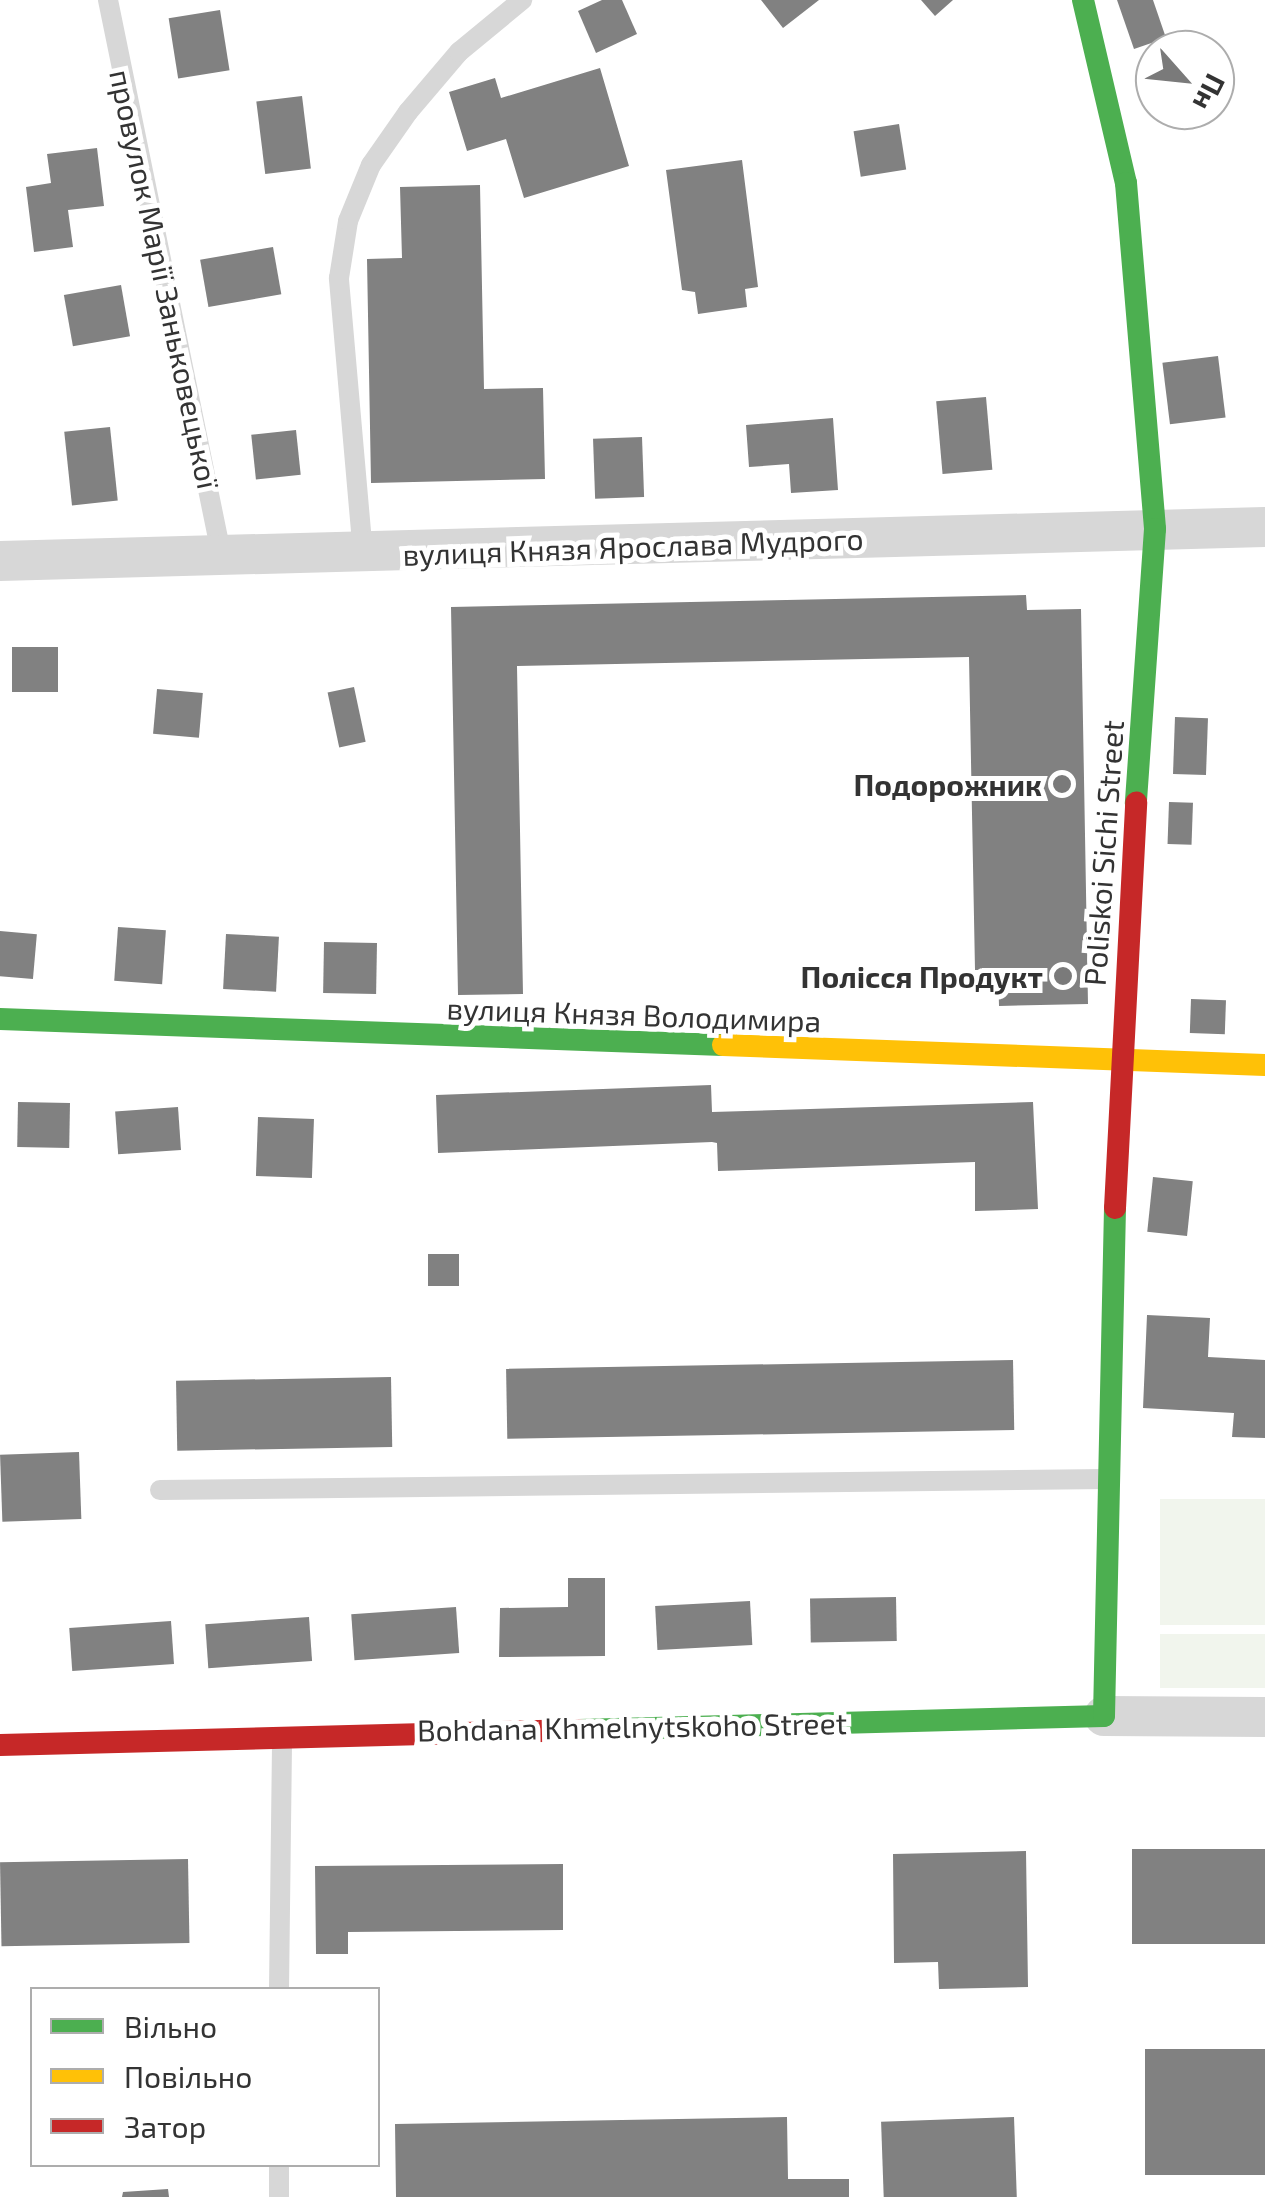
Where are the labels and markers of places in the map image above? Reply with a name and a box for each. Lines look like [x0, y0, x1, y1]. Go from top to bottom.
place label: Подорожник [853, 766, 1042, 802]
marker: Подорожник [1051, 773, 1073, 795]
place label: Полісся Продукт [801, 958, 1043, 994]
marker: Полісся Продукт [1052, 965, 1074, 987]

